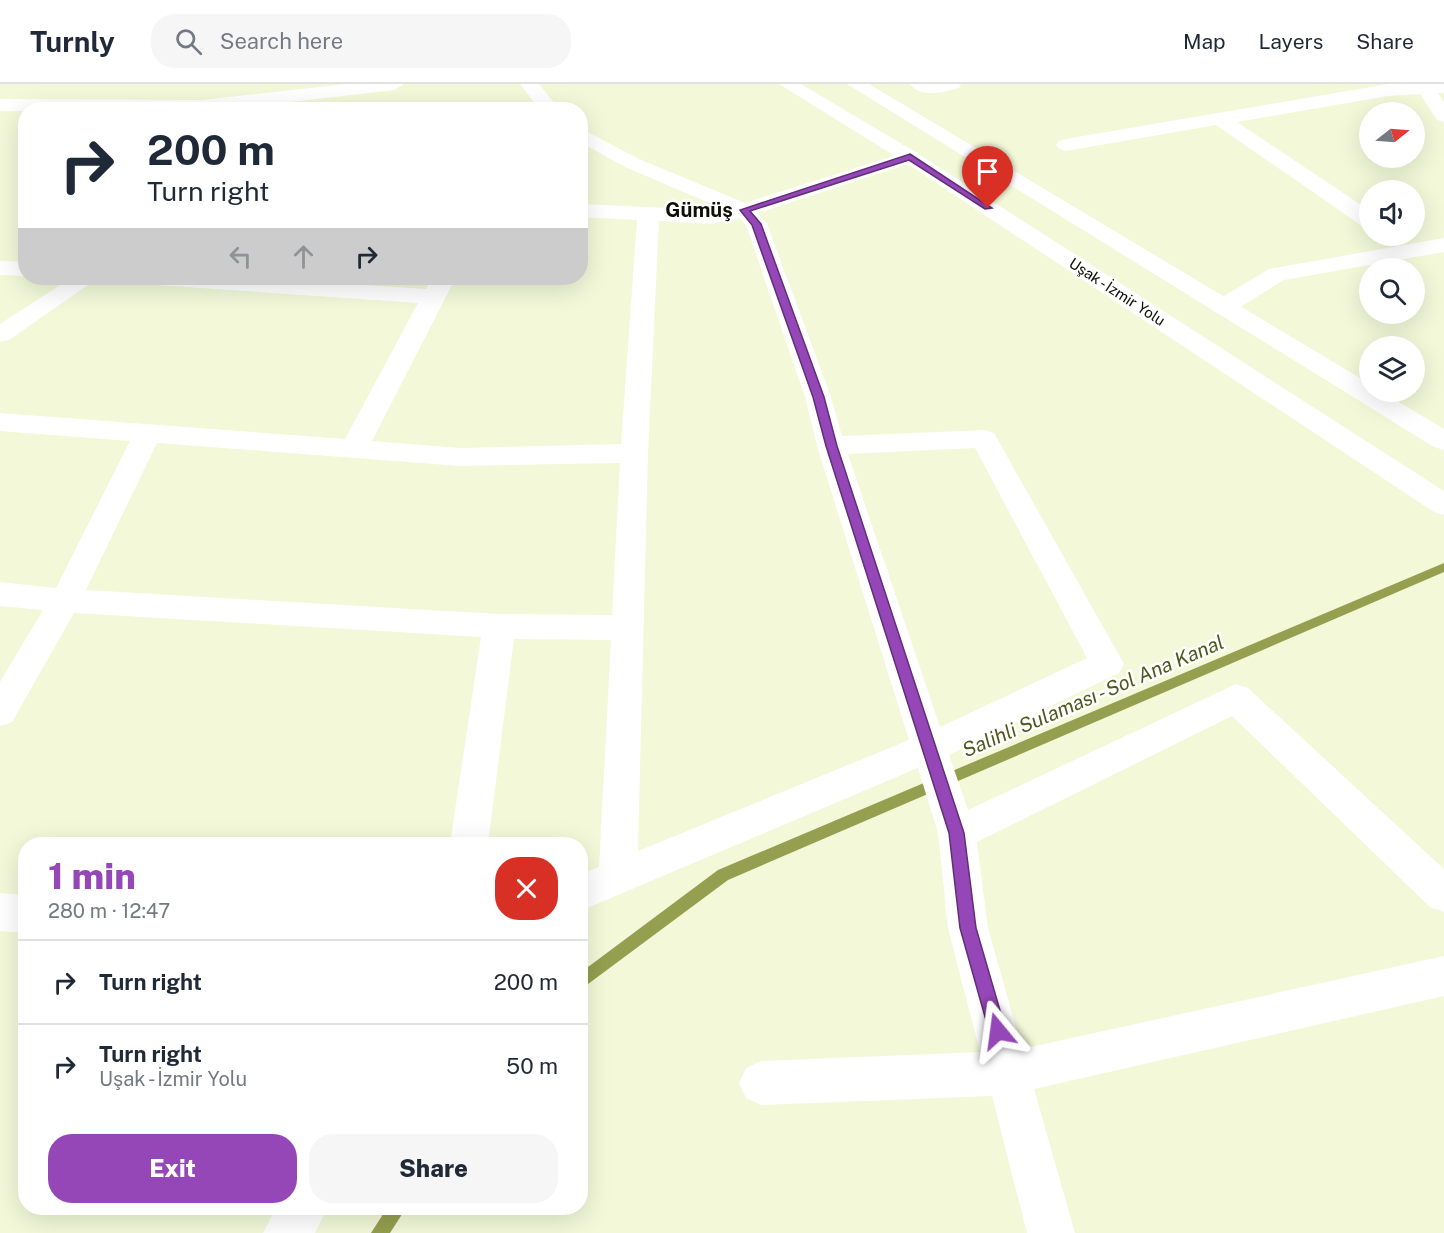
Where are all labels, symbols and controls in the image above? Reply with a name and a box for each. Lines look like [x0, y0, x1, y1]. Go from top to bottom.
search box [151, 14, 571, 68]
text: Turnly [30, 25, 115, 58]
icon: search [172, 25, 205, 58]
text: Search here [220, 28, 343, 54]
text: Map [1183, 29, 1226, 54]
text: Layers [1259, 29, 1323, 54]
text: Share [1356, 29, 1414, 54]
north arrow [1359, 102, 1425, 168]
map controls [1359, 102, 1425, 402]
text: 200 m [147, 125, 275, 174]
icon: right [48, 126, 126, 204]
pin [962, 146, 1013, 208]
icon: arrive [971, 155, 1004, 188]
text: Turn right [147, 175, 270, 207]
button: sound [1359, 180, 1425, 246]
district label: Gümüş [665, 198, 733, 222]
icon: left [224, 240, 257, 273]
icon: ahead [287, 240, 320, 273]
icon: right [350, 240, 383, 273]
street label: Uşak - İzmir Yolu [1066, 253, 1169, 329]
button: search [1359, 258, 1425, 324]
button: layers [1359, 336, 1425, 402]
water label: Salihli Sulaması - Sol Ana Kanal [959, 630, 1227, 762]
text: 1 min [48, 855, 136, 897]
button: close [495, 857, 558, 920]
text: 280 m · 12:47 [48, 899, 170, 923]
icon: right [48, 966, 81, 999]
text: Turn right [99, 969, 202, 995]
text: 200 m [494, 969, 558, 995]
position arrow [966, 999, 1030, 1063]
text: Turn right [99, 1041, 202, 1067]
icon: right [48, 1050, 81, 1083]
text: 50 m [506, 1053, 558, 1079]
text: Uşak - İzmir Yolu [99, 1067, 247, 1091]
button: Exit [48, 1134, 297, 1203]
button: Share [309, 1134, 558, 1203]

